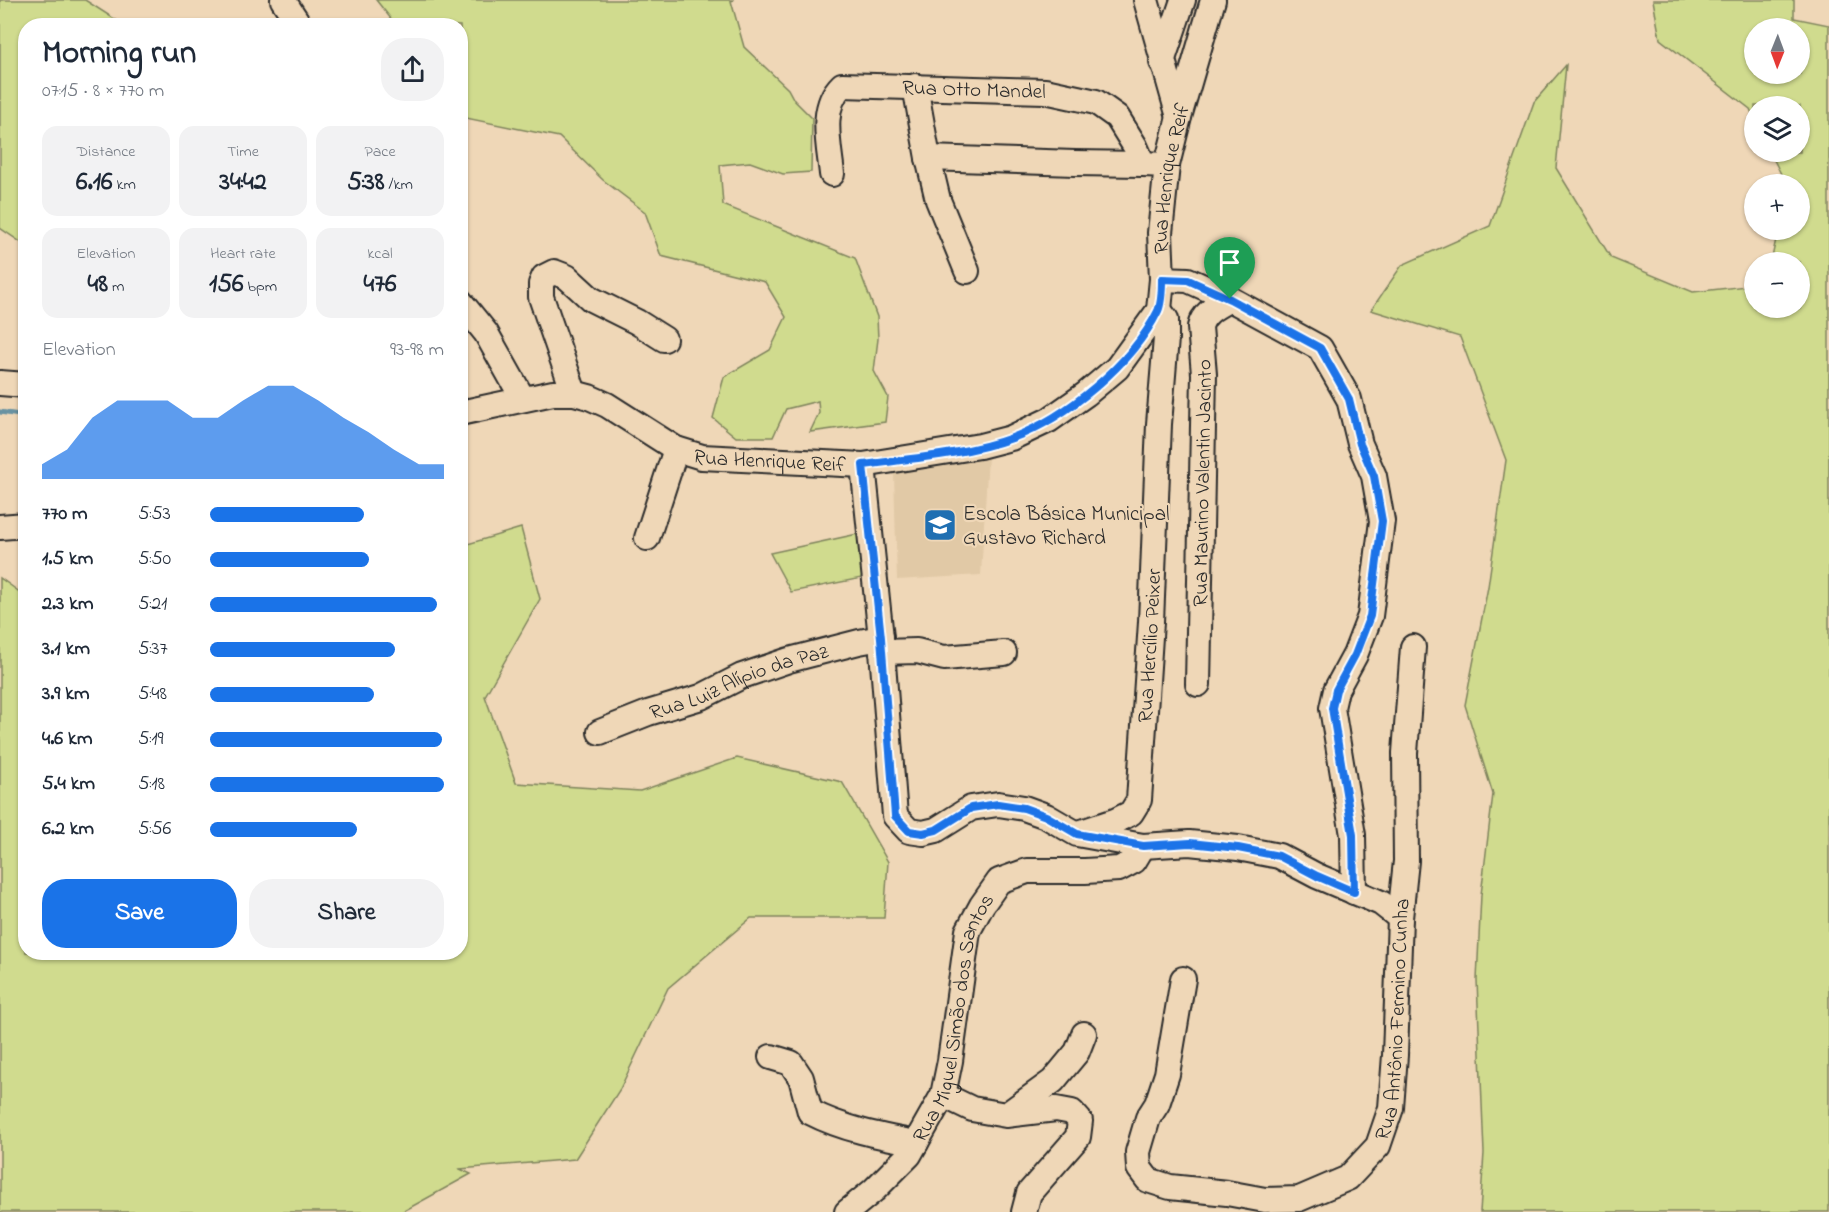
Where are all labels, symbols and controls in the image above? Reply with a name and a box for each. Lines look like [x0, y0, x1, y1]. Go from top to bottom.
north arrow [1744, 18, 1810, 84]
map controls [1744, 18, 1810, 318]
text: Morning run [42, 30, 196, 78]
button: share [381, 38, 444, 101]
street label: Rua Otto Mandel [902, 74, 1046, 108]
text: 07:15 · 8 × 770 m [42, 77, 164, 106]
button: layers [1744, 96, 1810, 162]
street label: Rua Henrique Reif [1147, 100, 1199, 254]
text: Distance [77, 140, 135, 164]
text: Time [227, 140, 259, 164]
text: Pace [364, 140, 396, 164]
text: 6.16 [76, 164, 113, 202]
text: 34:42 [219, 164, 267, 202]
text: 5:38 [347, 164, 385, 202]
text: km [113, 173, 136, 197]
text: /km [385, 173, 413, 197]
button: + [1744, 174, 1810, 240]
pin [1204, 237, 1255, 299]
text: Elevation [77, 242, 135, 266]
text: Heart rate [210, 242, 276, 266]
text: kcal [367, 242, 393, 266]
icon: arrive [1213, 246, 1246, 279]
button: − [1744, 252, 1810, 318]
text: 48 [88, 266, 108, 304]
text: 156 [209, 266, 244, 304]
text: 476 [364, 266, 396, 304]
text: m [108, 275, 124, 299]
text: bpm [244, 275, 277, 299]
text: Elevation [42, 336, 116, 365]
text: 93–98 m [390, 336, 444, 365]
street label: Rua Maurino Valentin Jacinto [1187, 358, 1221, 607]
street label: Rua Henrique Reif [689, 442, 847, 481]
text: 770 m [42, 500, 88, 529]
text: 5:53 [138, 500, 171, 529]
place label: Escola Básica Municipal Gustavo Richard [963, 500, 1170, 554]
school or university icon: Escola Básica Municipal Gustavo Richard [922, 507, 958, 543]
text: 1.5 km [42, 545, 93, 574]
text: 5:50 [138, 545, 171, 574]
street label: Rua Hercílio Peixer [1131, 567, 1170, 724]
text: 2.3 km [42, 590, 94, 619]
text: 5:21 [138, 590, 167, 619]
text: 3.1 km [42, 635, 90, 664]
text: 5:37 [138, 635, 168, 664]
street label: Rua Luiz Alípio da Paz [646, 637, 832, 729]
text: 3.9 km [42, 680, 90, 709]
text: 5:48 [138, 680, 167, 709]
text: 4.6 km [42, 725, 92, 754]
text: 5:19 [138, 725, 164, 754]
text: 5.4 km [42, 770, 95, 799]
text: 5:18 [138, 770, 165, 799]
text: 6.2 km [42, 815, 94, 844]
text: 5:56 [138, 815, 171, 844]
button: Save [42, 879, 237, 948]
button: Share [249, 879, 444, 948]
street label: Rua Miguel Simão dos Santos [906, 888, 1003, 1149]
street label: Rua Antônio Fermino Cunha [1368, 897, 1419, 1145]

